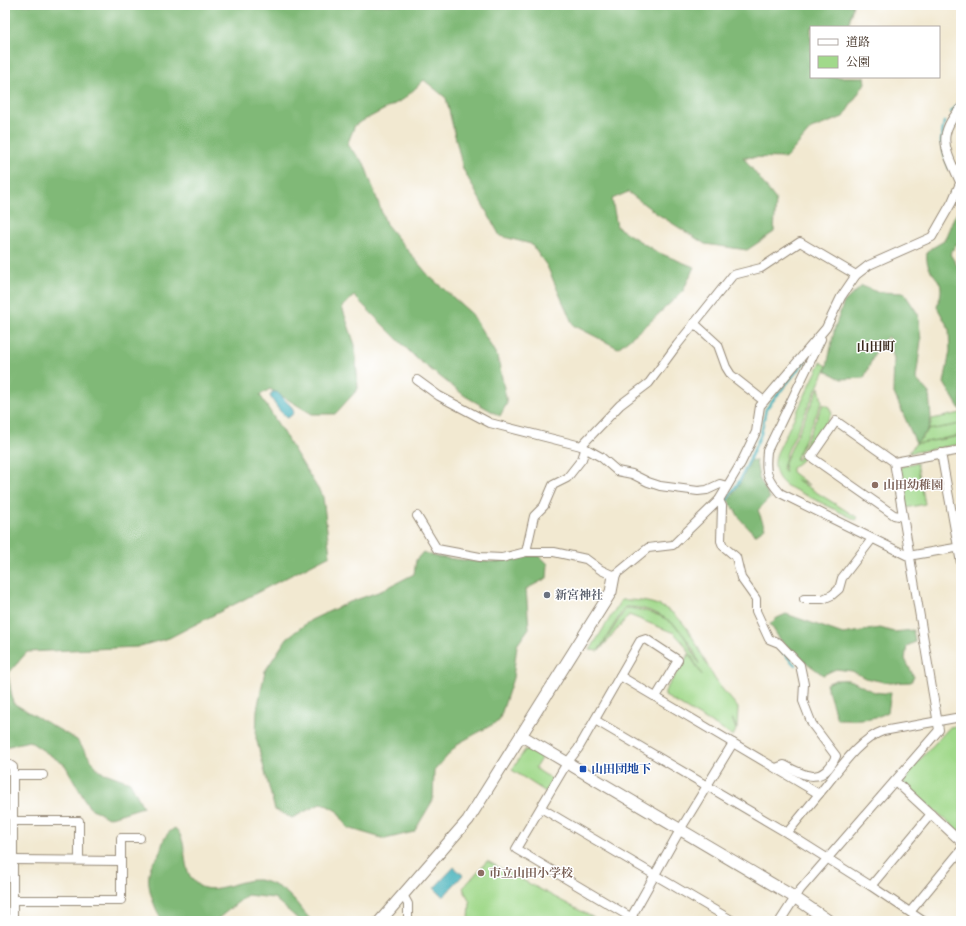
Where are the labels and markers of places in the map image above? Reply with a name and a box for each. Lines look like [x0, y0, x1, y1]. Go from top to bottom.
place label: 山田幼稚園 [883, 478, 943, 493]
marker: 山田幼稚園 [870, 480, 880, 490]
place label: 新宮神社 [555, 588, 603, 603]
marker: 新宮神社 [542, 590, 552, 600]
place label: 山田団地下 [591, 762, 651, 777]
marker: 山田団地下 [578, 764, 588, 774]
place label: 市立山田小学校 [489, 866, 573, 881]
marker: 市立山田小学校 [476, 868, 486, 878]

